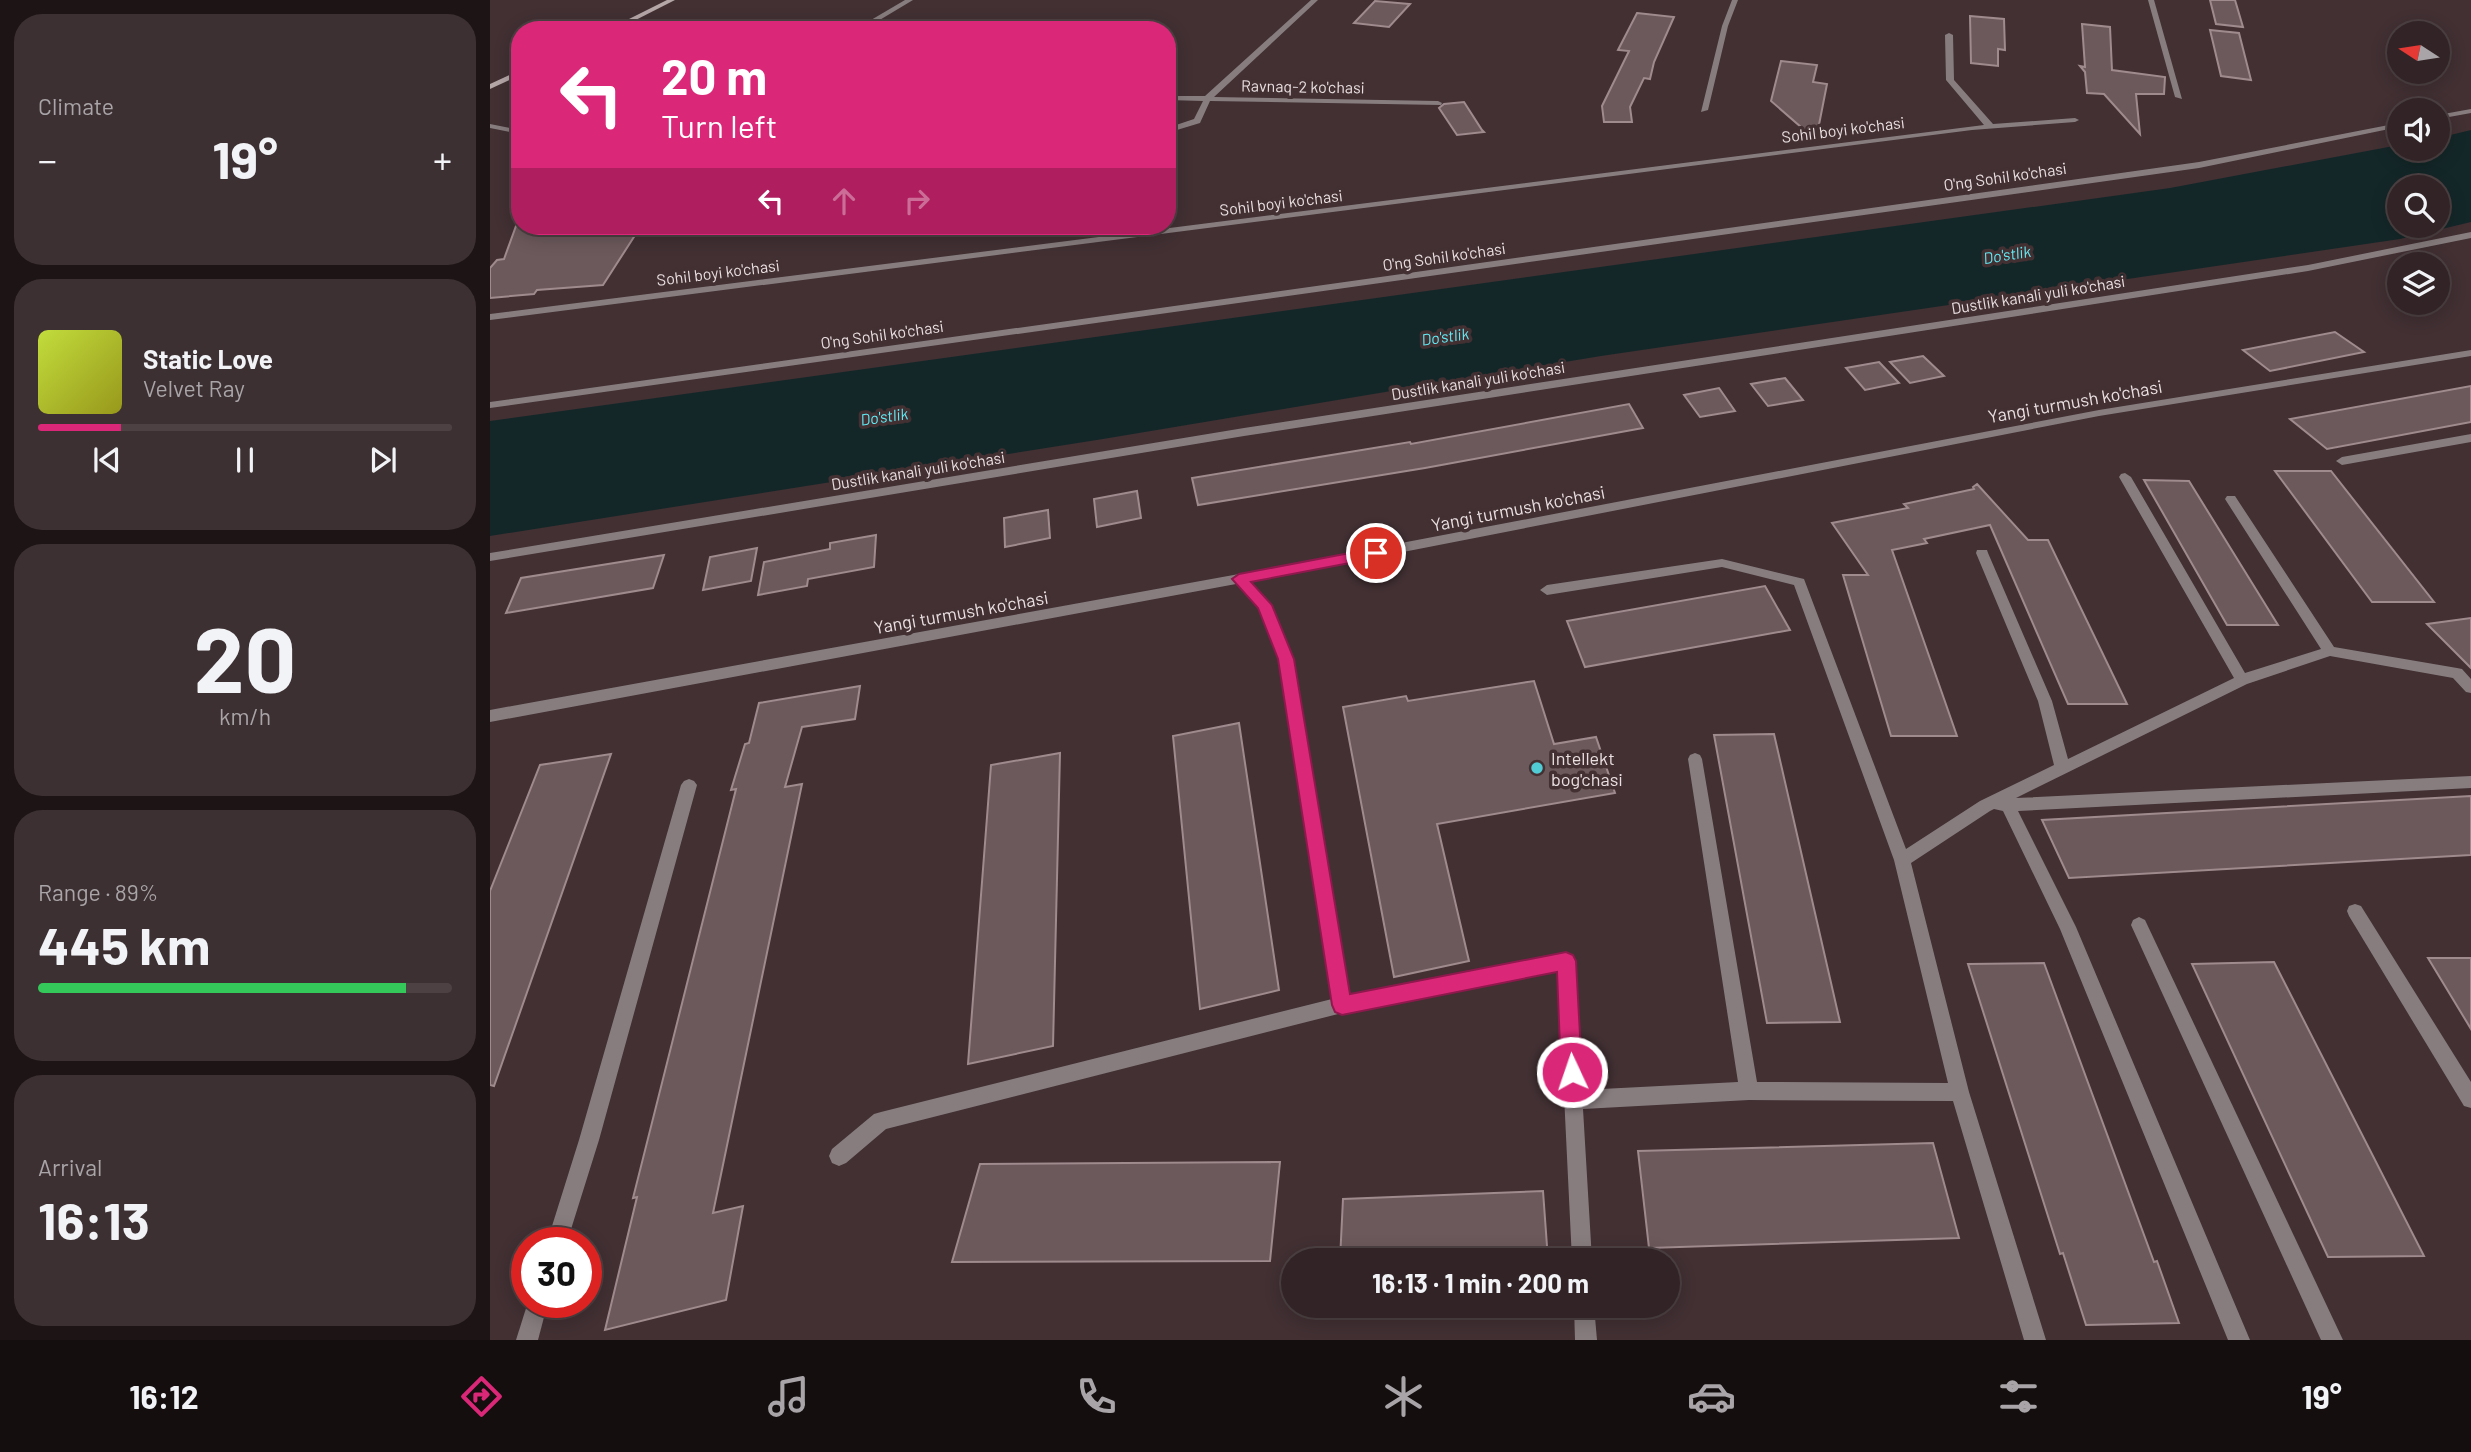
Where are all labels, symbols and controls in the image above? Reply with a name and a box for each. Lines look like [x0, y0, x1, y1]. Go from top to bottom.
north arrow [2387, 21, 2450, 84]
map controls [2387, 21, 2450, 315]
text: 20 m [661, 46, 767, 105]
icon: left [546, 49, 637, 140]
street label: Ravnaq-2 ko'chasi [1241, 75, 1365, 97]
text: Climate [38, 92, 114, 120]
button: sound [2387, 98, 2450, 161]
text: Turn left [661, 106, 778, 144]
street label: Sohil boyi ko'chasi [1780, 112, 1906, 146]
text: 19° [212, 127, 278, 189]
text: − [38, 136, 57, 182]
text: + [433, 136, 452, 182]
street label: O'ng Sohil ko'chasi [1942, 158, 2068, 194]
button: search [2387, 175, 2450, 238]
icon: left [752, 182, 790, 220]
icon: ahead [825, 182, 863, 220]
icon: right [898, 182, 936, 220]
street label: Sohil boyi ko'chasi [1218, 185, 1344, 219]
street label: O'ng Sohil ko'chasi [1381, 238, 1507, 274]
water label: Do'stlik [1982, 241, 2032, 267]
button: layers [2387, 252, 2450, 315]
street label: Sohil boyi ko'chasi [655, 255, 781, 289]
street label: Dustlik kanali yuli ko'chasi [1950, 271, 2126, 317]
street label: O'ng Sohil ko'chasi [819, 316, 945, 352]
water label: Do'stlik [1420, 323, 1470, 349]
text: Static Love [143, 343, 273, 374]
street label: Dustlik kanali yuli ko'chasi [1390, 357, 1566, 403]
text: Velvet Ray [143, 374, 245, 402]
street label: Yangi turmush ko'chasi [1986, 375, 2164, 427]
water label: Do'stlik [859, 403, 909, 429]
icon: previous [88, 441, 126, 479]
icon: pause [226, 441, 264, 479]
icon: next [364, 441, 402, 479]
street label: Dustlik kanali yuli ko'chasi [830, 447, 1006, 493]
street label: Yangi turmush ko'chasi [1429, 480, 1607, 536]
pin [1346, 523, 1406, 583]
icon: arrive [1357, 534, 1395, 572]
street label: Yangi turmush ko'chasi [872, 586, 1050, 638]
text: 20 [194, 602, 296, 711]
text: km/h [219, 702, 271, 730]
place label: Intellekt bog'chasi [1551, 747, 1623, 790]
marker: Intellekt bog'chasi [1529, 760, 1545, 776]
text: Range · 89% [38, 878, 158, 906]
text: 445 km [38, 913, 210, 975]
position arrow [1535, 1035, 1609, 1109]
text: Arrival [38, 1153, 102, 1181]
text: 16:13 [38, 1188, 150, 1250]
speed limit sign: 30 [511, 1227, 602, 1318]
text: 16:13 · 1 min · 200 m [1372, 1267, 1589, 1298]
icon: directions [457, 1372, 506, 1421]
icon: music [764, 1372, 813, 1421]
icon: phone [1072, 1372, 1121, 1421]
icon: climate [1379, 1372, 1428, 1421]
icon: car [1687, 1372, 1736, 1421]
icon: filters [1994, 1372, 2043, 1421]
text: 16:12 [129, 1377, 199, 1415]
text: 19° [2301, 1377, 2342, 1415]

